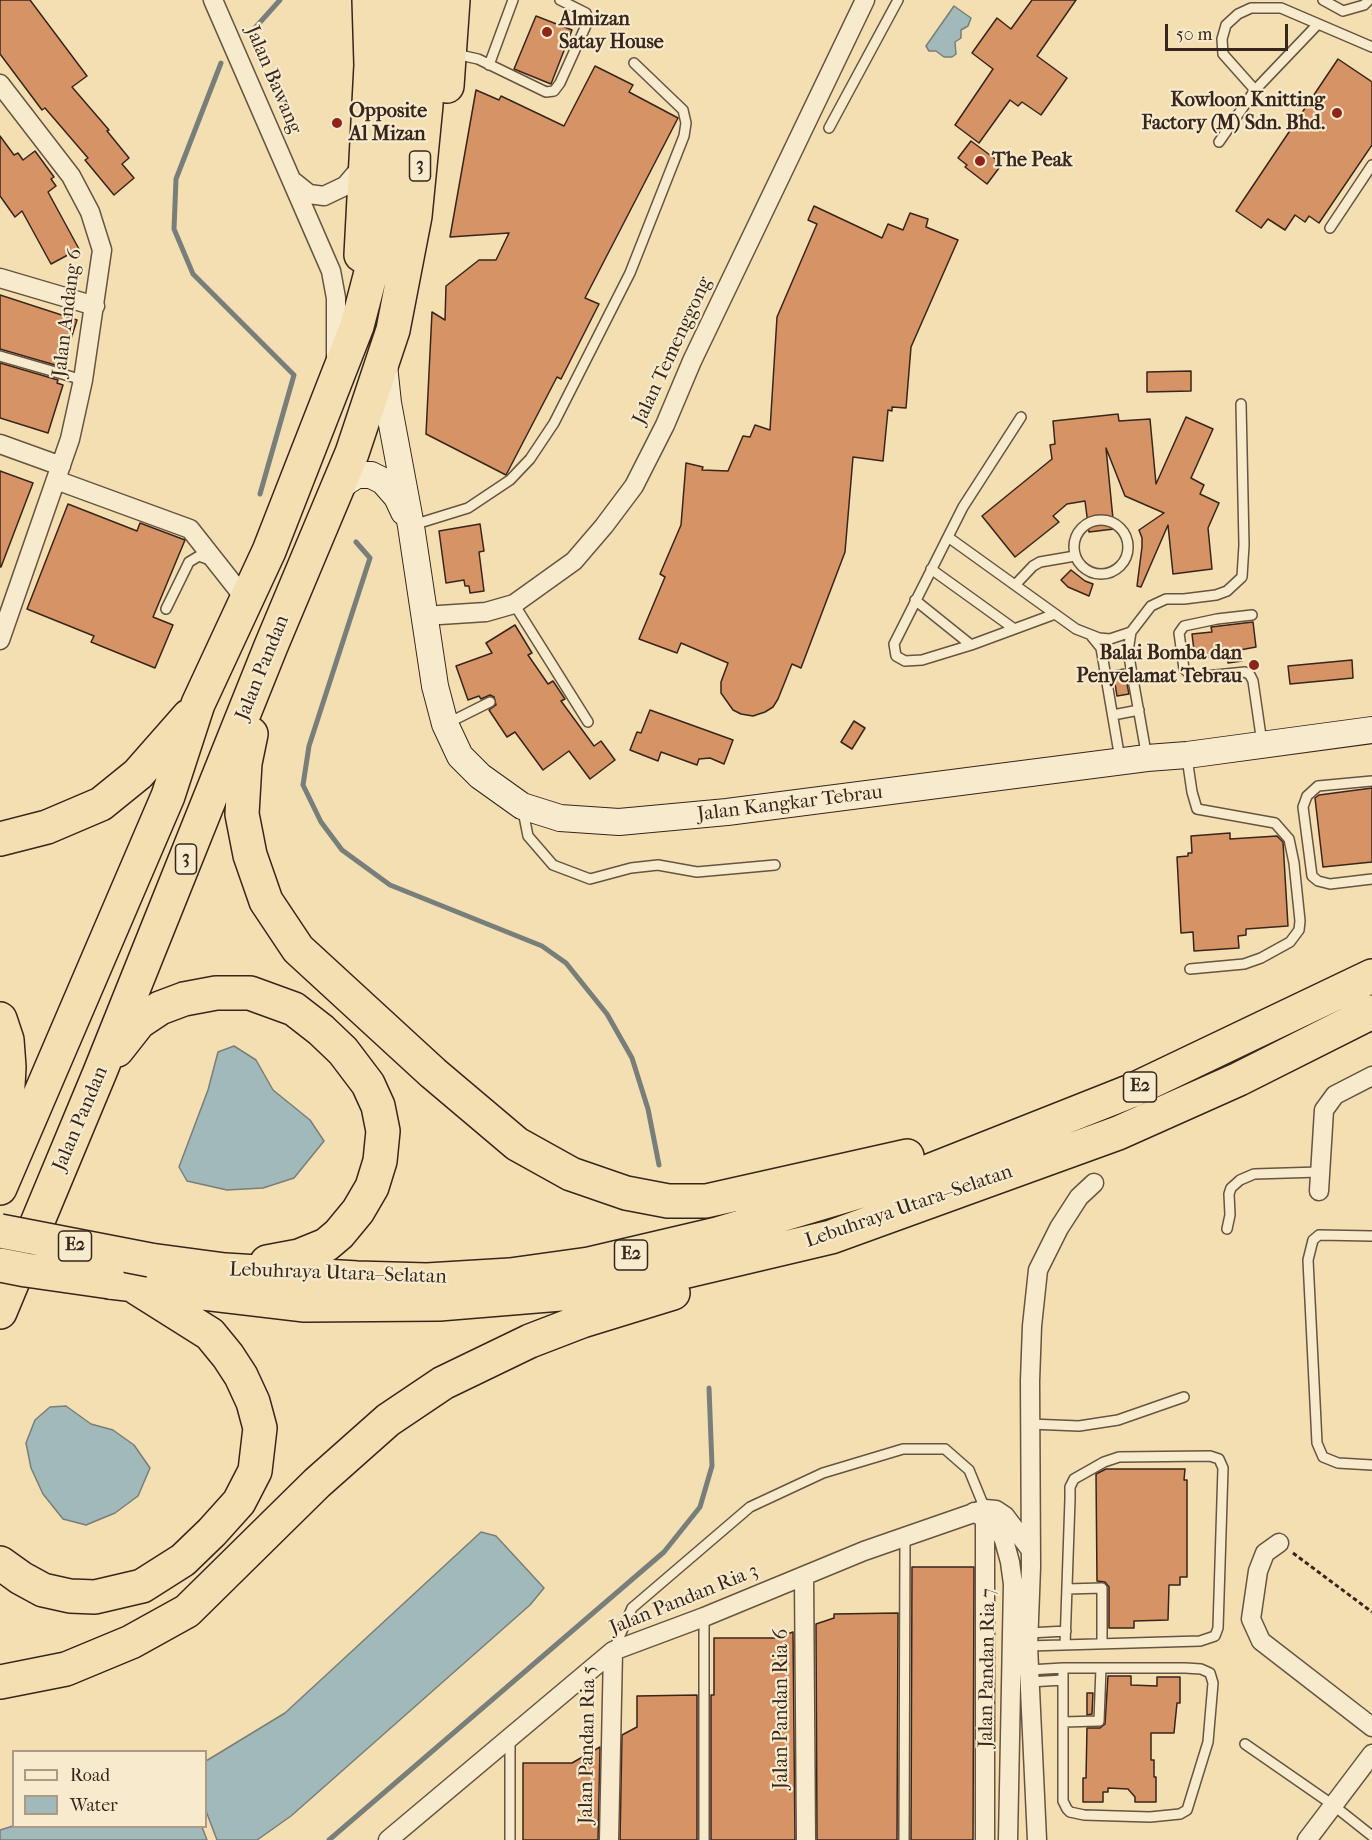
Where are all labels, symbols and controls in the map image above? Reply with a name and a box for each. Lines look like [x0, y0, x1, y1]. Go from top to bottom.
place label: Almizan Satay House [559, 8, 664, 55]
scale bar [1168, 12, 1291, 50]
street label: Jalan Bawang [239, 22, 307, 138]
text: 50 m [1176, 24, 1212, 45]
marker: Almizan Satay House [540, 25, 554, 39]
place label: Kowloon Knitting Factory (M) Sdn. Bhd. [1141, 89, 1325, 136]
place label: Opposite Al Mizan [349, 100, 427, 147]
marker: Kowloon Knitting Factory (M) Sdn. Bhd. [1330, 106, 1344, 120]
marker: Opposite Al Mizan [330, 116, 344, 130]
place label: The Peak [992, 149, 1072, 173]
road number: 3 [410, 151, 430, 181]
marker: The Peak [973, 154, 987, 168]
street label: Jalan Andang 6 [48, 247, 88, 379]
street label: Jalan Temenggong [628, 273, 718, 429]
street label: Jalan Pandan [231, 612, 295, 724]
place label: Balai Bomba dan Penyelamat Tebrau [1076, 642, 1242, 689]
marker: Balai Bomba dan Penyelamat Tebrau [1247, 658, 1261, 672]
street label: Jalan Kangkar Tebrau [696, 781, 884, 827]
road number: 3 [176, 844, 196, 874]
street label: Jalan Pandan [48, 1063, 114, 1175]
road number: E2 [1124, 1072, 1156, 1102]
street label: Lebuhraya Utara–Selatan [802, 1160, 1016, 1254]
road number: E2 [58, 1231, 92, 1261]
road number: E2 [614, 1240, 648, 1270]
street label: Lebuhraya Utara–Selatan [229, 1258, 447, 1290]
street label: Jalan Pandan Ria 3 [606, 1559, 762, 1641]
street label: Jalan Pandan Ria 7 [975, 1588, 1001, 1748]
street label: Jalan Pandan Ria 6 [770, 1629, 794, 1789]
street label: Jalan Pandan Ria 5 [575, 1666, 601, 1824]
legend [12, 1750, 207, 1828]
text: Road [70, 1765, 110, 1786]
text: Water [70, 1795, 118, 1816]

